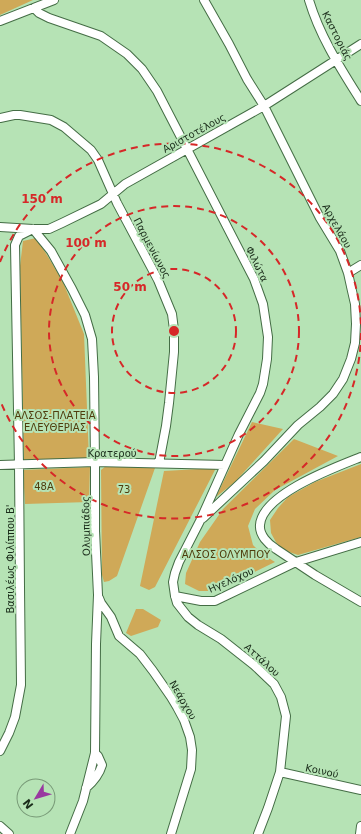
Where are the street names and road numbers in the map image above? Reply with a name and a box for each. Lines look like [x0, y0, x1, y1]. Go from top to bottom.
street label: Καστοριάς [320, 10, 354, 62]
street label: Αριστοτέλους [161, 111, 227, 155]
street label: Αρχελάου [320, 202, 354, 250]
street label: Παρμενίωνος [131, 216, 173, 280]
street label: Φιλώτα [244, 244, 270, 284]
street label: Κρατερού [87, 448, 137, 459]
street label: Ολυμπιάδος [80, 496, 92, 556]
street label: Βασιλέως Φιλίππου Β' [5, 504, 16, 614]
street label: Ηγελόχου [207, 565, 256, 595]
street label: Αττάλου [242, 641, 282, 679]
street label: Νεάρχου [167, 678, 199, 722]
street label: Κοινού [304, 762, 340, 780]

